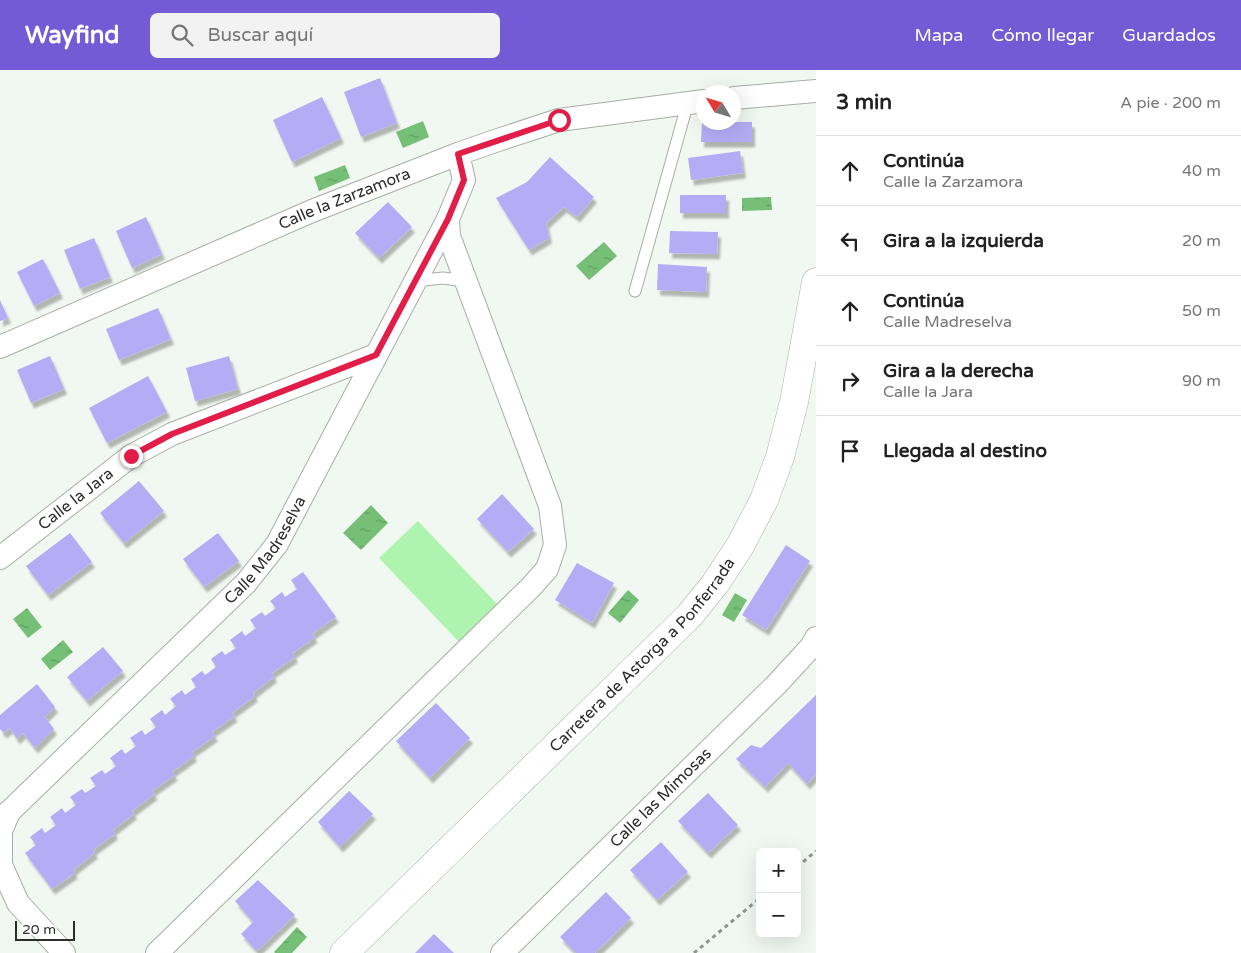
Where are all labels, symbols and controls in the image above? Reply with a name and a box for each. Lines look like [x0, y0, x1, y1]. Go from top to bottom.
search box [150, 13, 500, 58]
text: Wayfind [25, 21, 120, 50]
icon: search [168, 21, 196, 49]
text: Buscar aquí [208, 24, 313, 46]
text: Mapa [914, 24, 963, 46]
text: Cómo llegar [991, 24, 1094, 46]
text: Guardados [1122, 24, 1216, 46]
north arrow [696, 85, 741, 130]
text: 3 min [836, 90, 892, 115]
text: A pie · 200 m [1120, 93, 1221, 113]
route start [548, 109, 571, 132]
text: Continúa [883, 150, 965, 172]
icon: ahead [836, 157, 864, 185]
text: 40 m [1182, 161, 1221, 181]
street label: Calle la Zarzamora [275, 164, 413, 234]
text: Calle la Zarzamora [883, 172, 1023, 192]
icon: left [836, 227, 864, 255]
text: Gira a la izquierda [883, 230, 1044, 252]
text: 20 m [1182, 231, 1221, 251]
text: Continúa [883, 290, 965, 312]
icon: ahead [836, 297, 864, 325]
text: 50 m [1182, 301, 1221, 321]
text: Calle Madreselva [883, 312, 1012, 332]
text: Gira a la derecha [883, 360, 1034, 382]
icon: right [836, 367, 864, 395]
text: 90 m [1182, 371, 1221, 391]
text: Calle la Jara [883, 382, 973, 402]
icon: arrive [836, 437, 864, 465]
text: Llegada al destino [883, 440, 1047, 462]
route end [120, 445, 143, 468]
street label: Calle la Jara [34, 463, 117, 535]
street label: Calle Madreselva [220, 493, 310, 609]
street label: Carretera de Astorga a Ponferrada [545, 554, 739, 757]
street label: Calle las Mimosas [606, 744, 716, 852]
map controls [756, 848, 801, 938]
button: + [756, 848, 801, 893]
button: − [756, 893, 801, 938]
scale bar [15, 918, 75, 941]
text: 20 m [22, 921, 56, 938]

